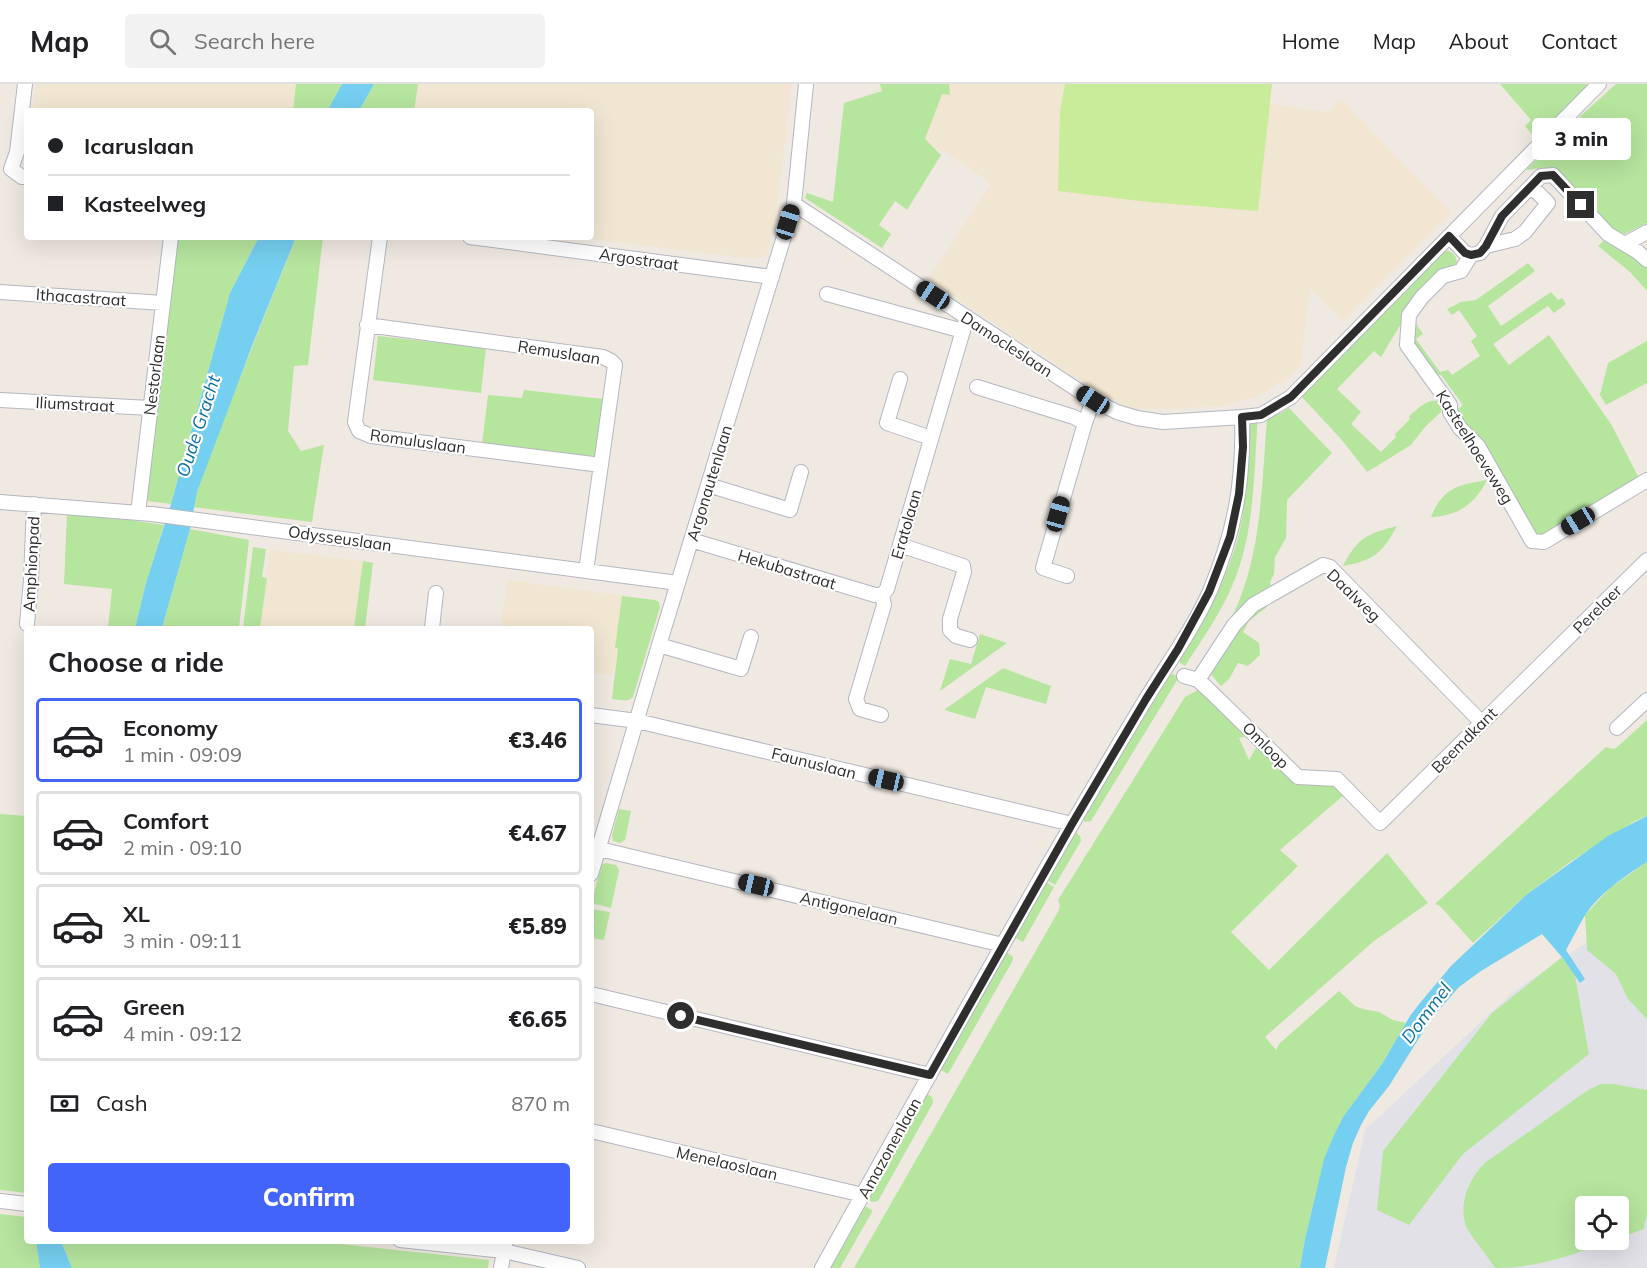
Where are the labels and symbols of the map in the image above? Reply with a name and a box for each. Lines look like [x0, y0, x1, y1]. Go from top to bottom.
callout: 3 min [1532, 118, 1630, 160]
route end [1567, 191, 1594, 218]
car [774, 202, 802, 242]
street label: Argostraat [598, 244, 681, 275]
car [913, 278, 953, 312]
street label: Ithacastraat [35, 284, 127, 310]
street label: Damocleslaan [957, 307, 1057, 381]
street label: Nestorlaan [139, 333, 169, 417]
street label: Remuslaan [516, 336, 602, 368]
water label: Oude Gracht [171, 372, 225, 480]
car [1073, 383, 1113, 417]
street label: Kasteelhoeveweg [1432, 386, 1518, 508]
street label: Iliumstraat [35, 392, 115, 416]
street label: Argonautenlaan [682, 422, 736, 544]
street label: Romuluslaan [369, 424, 467, 458]
street label: Eratolaan [886, 487, 926, 561]
car [1044, 494, 1072, 534]
car [1558, 504, 1598, 538]
street label: Amphionpad [19, 516, 43, 612]
street label: Odysseuslaan [287, 521, 393, 555]
street label: Hekubastraat [735, 545, 839, 594]
street label: Daalweg [1323, 564, 1385, 626]
street label: Perelaer [1568, 580, 1626, 638]
street label: Beemdkant [1427, 703, 1501, 777]
street label: Omloop [1238, 717, 1294, 773]
street label: Faunuslaan [770, 743, 858, 783]
car [866, 767, 906, 793]
car [736, 872, 776, 898]
street label: Antigonelaan [798, 887, 900, 929]
water label: Dommel [1396, 978, 1456, 1048]
route start [667, 1002, 694, 1029]
street label: Amazonenlaan [853, 1094, 925, 1202]
street label: Menelaoslaan [674, 1142, 780, 1184]

